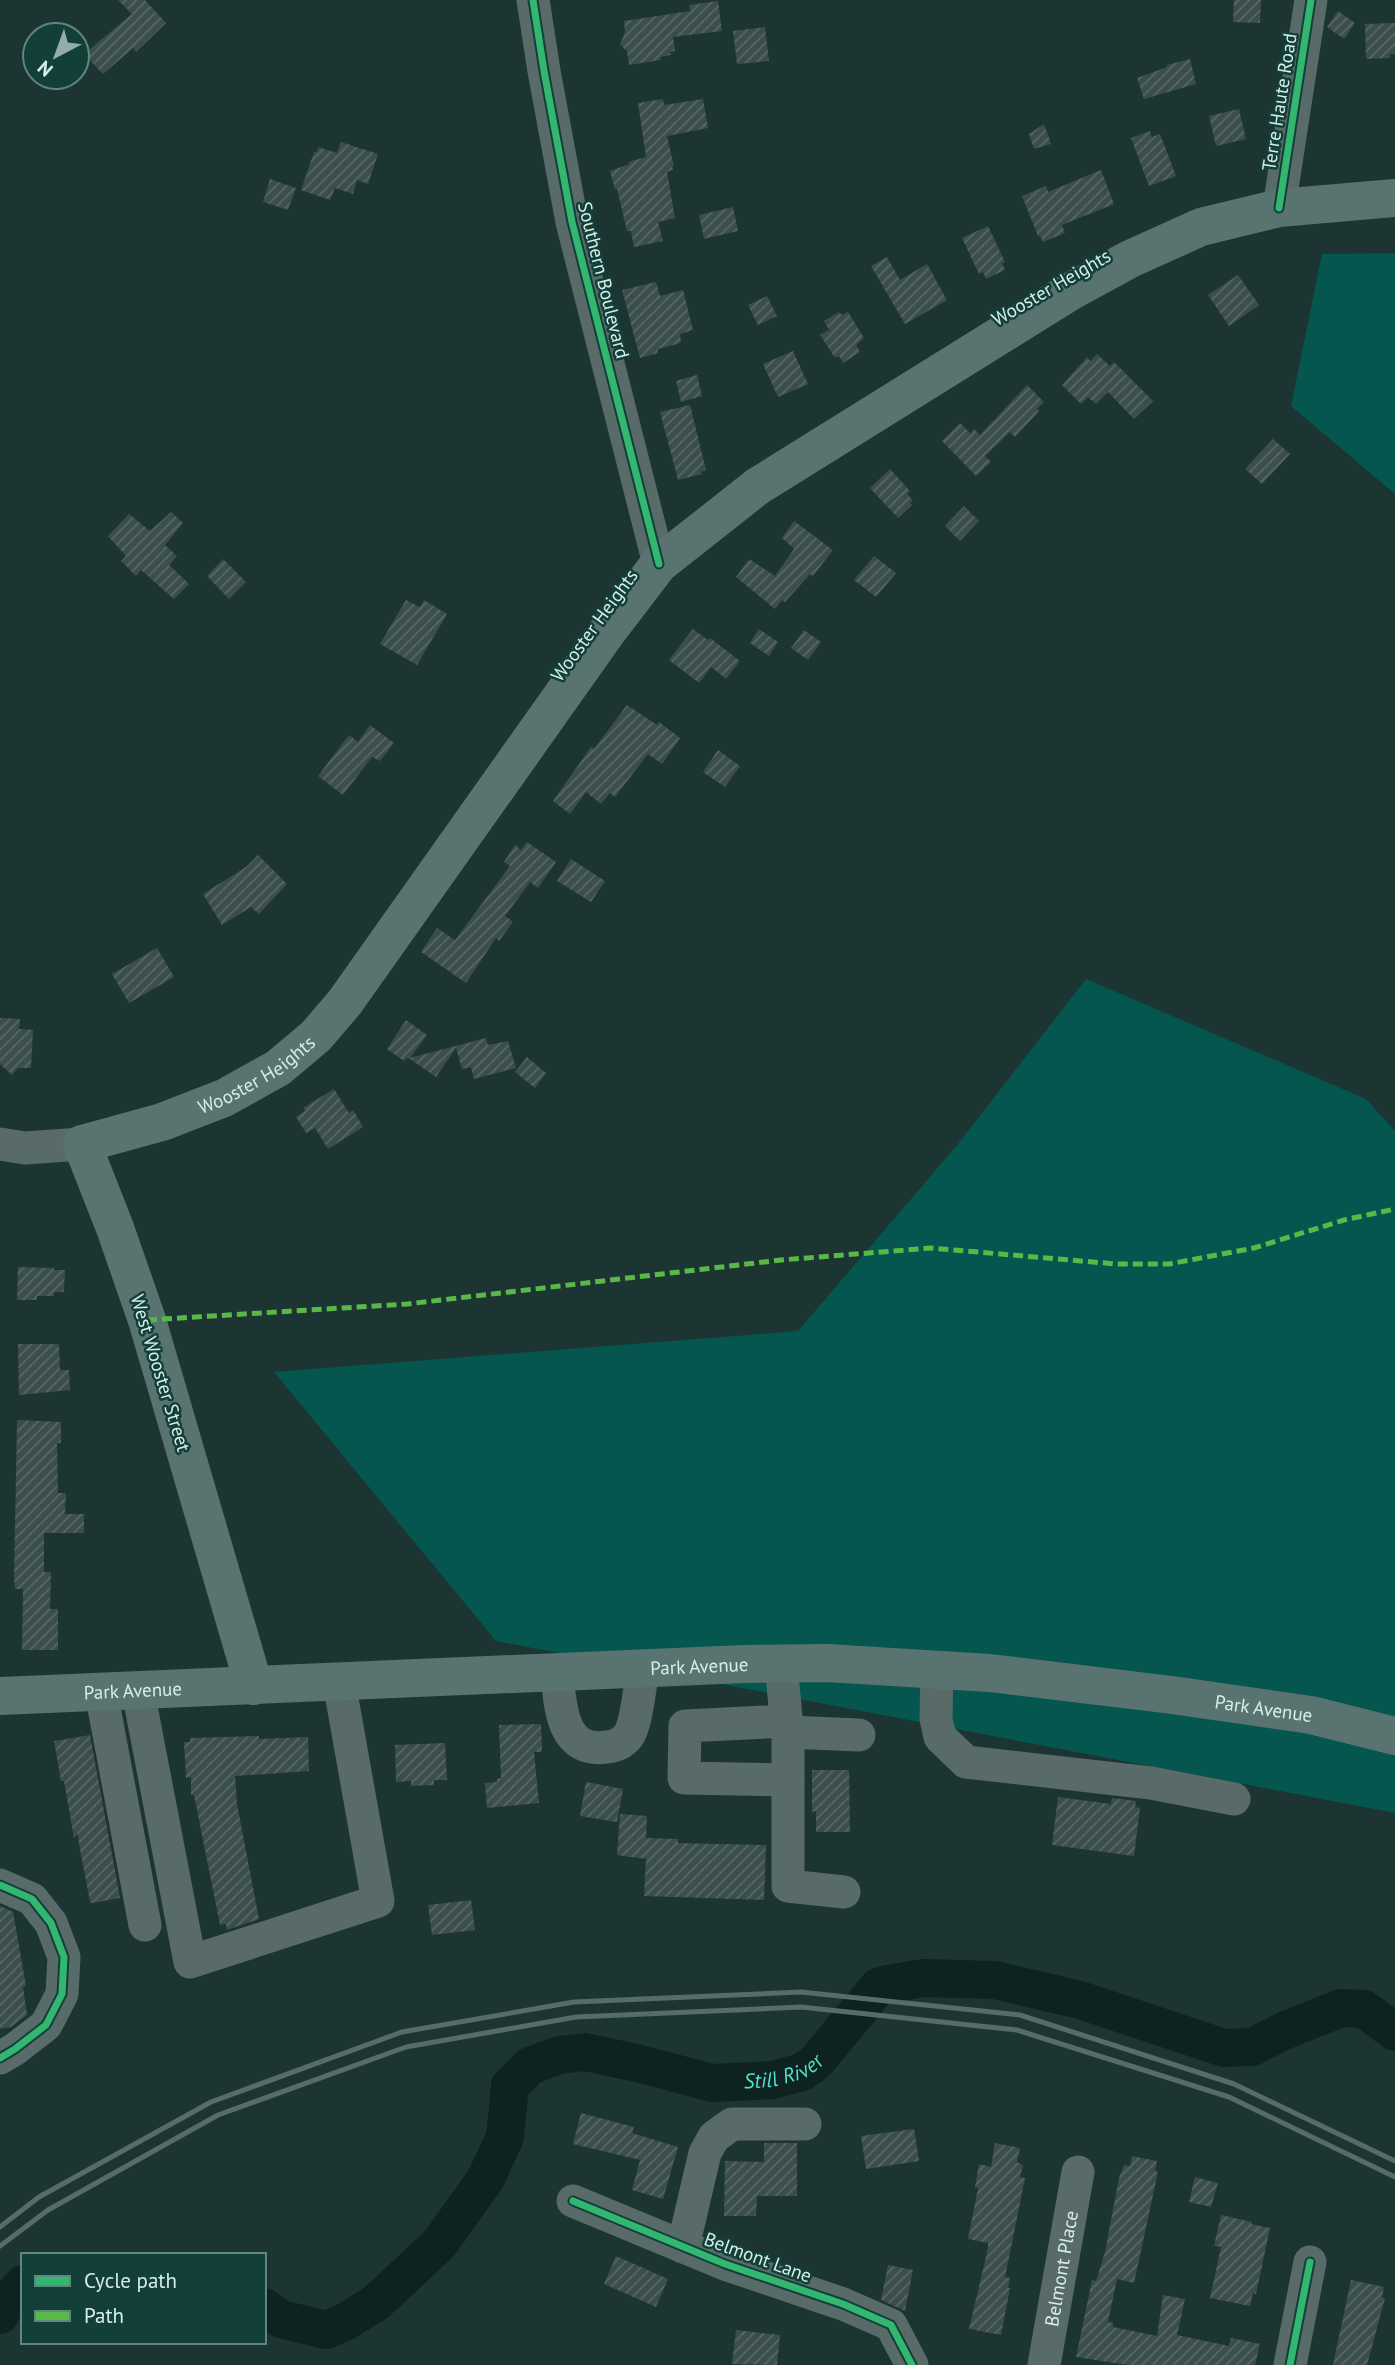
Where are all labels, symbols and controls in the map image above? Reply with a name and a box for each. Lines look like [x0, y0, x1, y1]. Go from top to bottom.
north arrow [21, 21, 91, 91]
street label: Terre Haute Road [1256, 31, 1302, 173]
text: N [32, 56, 57, 82]
street label: Southern Boulevard [573, 199, 635, 361]
street label: Wooster Heights [987, 243, 1115, 331]
street label: Wooster Heights [545, 564, 643, 686]
street label: Wooster Heights [194, 1030, 320, 1119]
street label: West Wooster Street [126, 1292, 196, 1455]
street label: Park Avenue [650, 1652, 749, 1680]
street label: Park Avenue [83, 1676, 182, 1704]
street label: Park Avenue [1213, 1689, 1314, 1727]
water label: Still River [743, 2047, 831, 2094]
street label: Belmont Place [1039, 2209, 1083, 2328]
street label: Belmont Lane [701, 2226, 815, 2288]
legend [21, 2253, 266, 2344]
text: Cycle path [84, 2267, 177, 2294]
text: Path [84, 2302, 124, 2329]

